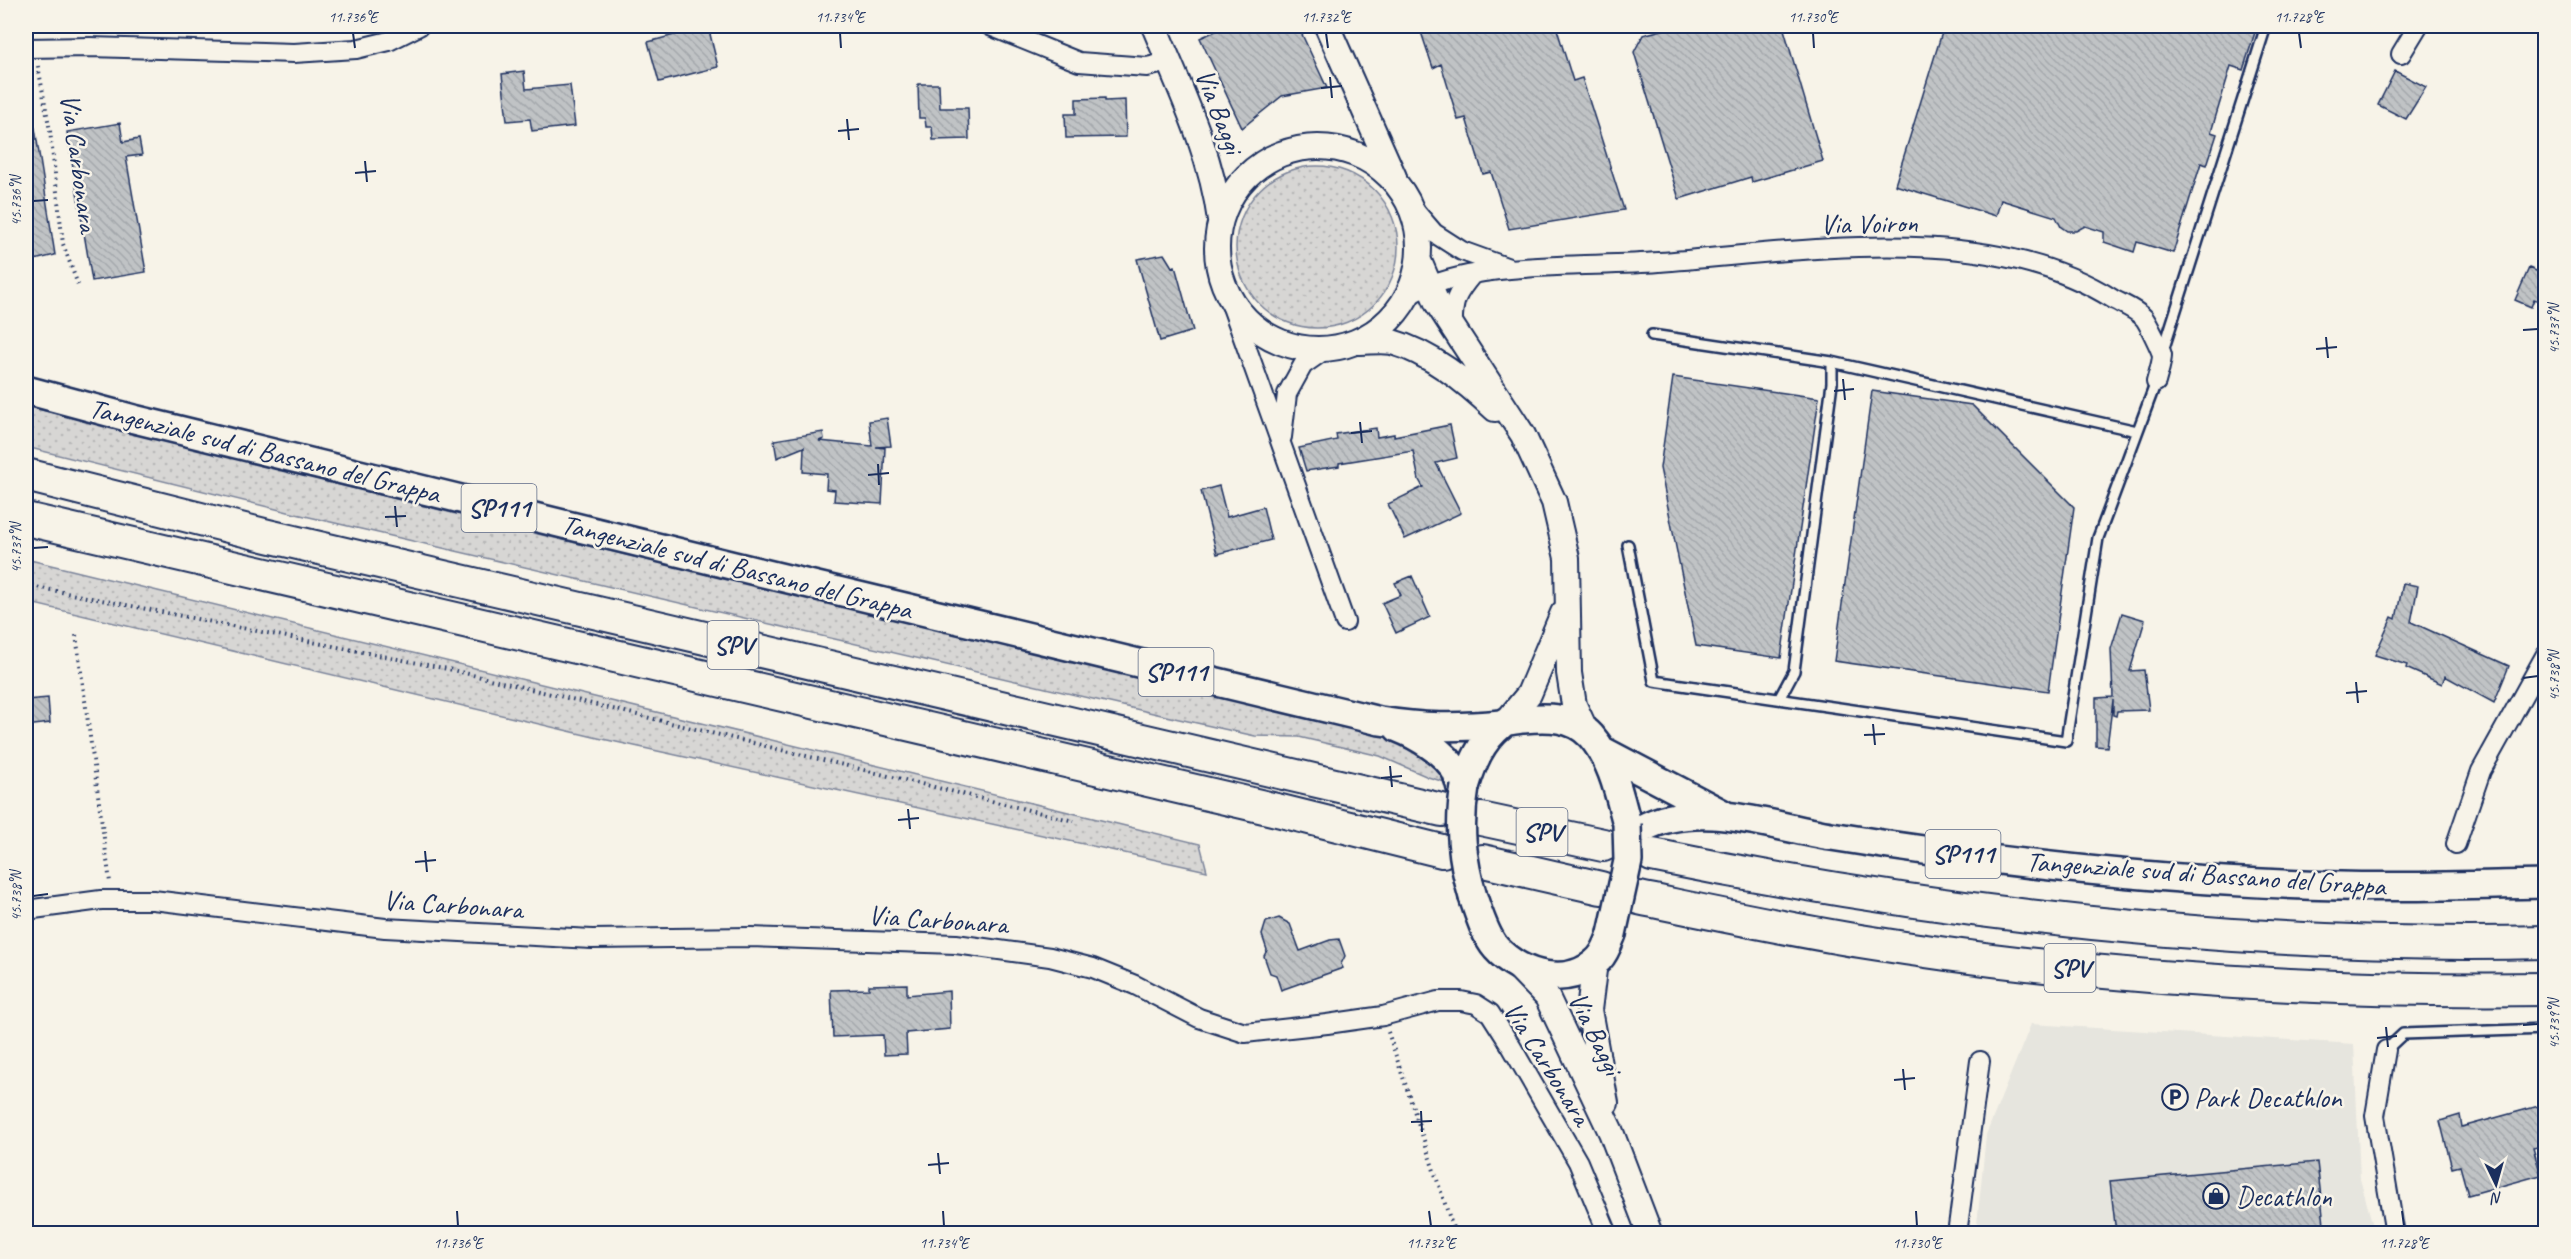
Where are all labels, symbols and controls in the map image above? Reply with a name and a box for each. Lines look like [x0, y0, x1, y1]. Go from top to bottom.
text: 11.736°E [329, 8, 380, 27]
text: 11.734°E [816, 8, 867, 27]
text: 11.732°E [1302, 8, 1353, 27]
text: 11.730°E [1789, 8, 1840, 27]
text: 11.728°E [2275, 8, 2326, 27]
street label: Via Baggi [1187, 64, 1253, 162]
street label: Via Carbonara [52, 92, 107, 237]
text: 45.736°N [7, 173, 26, 226]
street label: Via Voiron [1820, 205, 1918, 242]
text: 45.737°N [2545, 301, 2564, 354]
street label: Tangenziale sud di Bassano del Grappa [86, 390, 446, 511]
road number: SP111 [462, 484, 536, 532]
street label: Tangenziale sud di Bassano del Grappa [558, 506, 918, 627]
text: 45.737°N [7, 520, 26, 573]
road number: SPV [708, 621, 758, 669]
road number: SP111 [1138, 648, 1214, 696]
text: 45.738°N [2545, 648, 2564, 701]
road number: SPV [1516, 808, 1568, 856]
road number: SP111 [1926, 830, 2000, 878]
street label: Tangenziale sud di Bassano del Grappa [2025, 843, 2389, 904]
text: 45.738°N [7, 868, 26, 921]
street label: Via Carbonara [382, 882, 526, 927]
street label: Via Carbonara [867, 897, 1011, 942]
road number: SPV [2044, 944, 2096, 992]
street label: Via Baggi [1561, 986, 1632, 1084]
street label: Via Carbonara [1496, 995, 1601, 1134]
text: 45.739°N [2545, 996, 2564, 1049]
place label: Park Decathlon [2194, 1080, 2343, 1115]
parking icon: Park Decathlon [2160, 1082, 2190, 1112]
north arrow [2466, 1154, 2526, 1214]
place label: Decathlon [2236, 1179, 2332, 1214]
shop icon: Decathlon [2201, 1181, 2231, 1211]
text: N [2488, 1188, 2503, 1209]
text: 11.736°E [434, 1234, 485, 1253]
text: 11.734°E [920, 1234, 971, 1253]
text: 11.732°E [1407, 1234, 1458, 1253]
text: 11.730°E [1893, 1234, 1944, 1253]
text: 11.728°E [2380, 1234, 2431, 1253]

